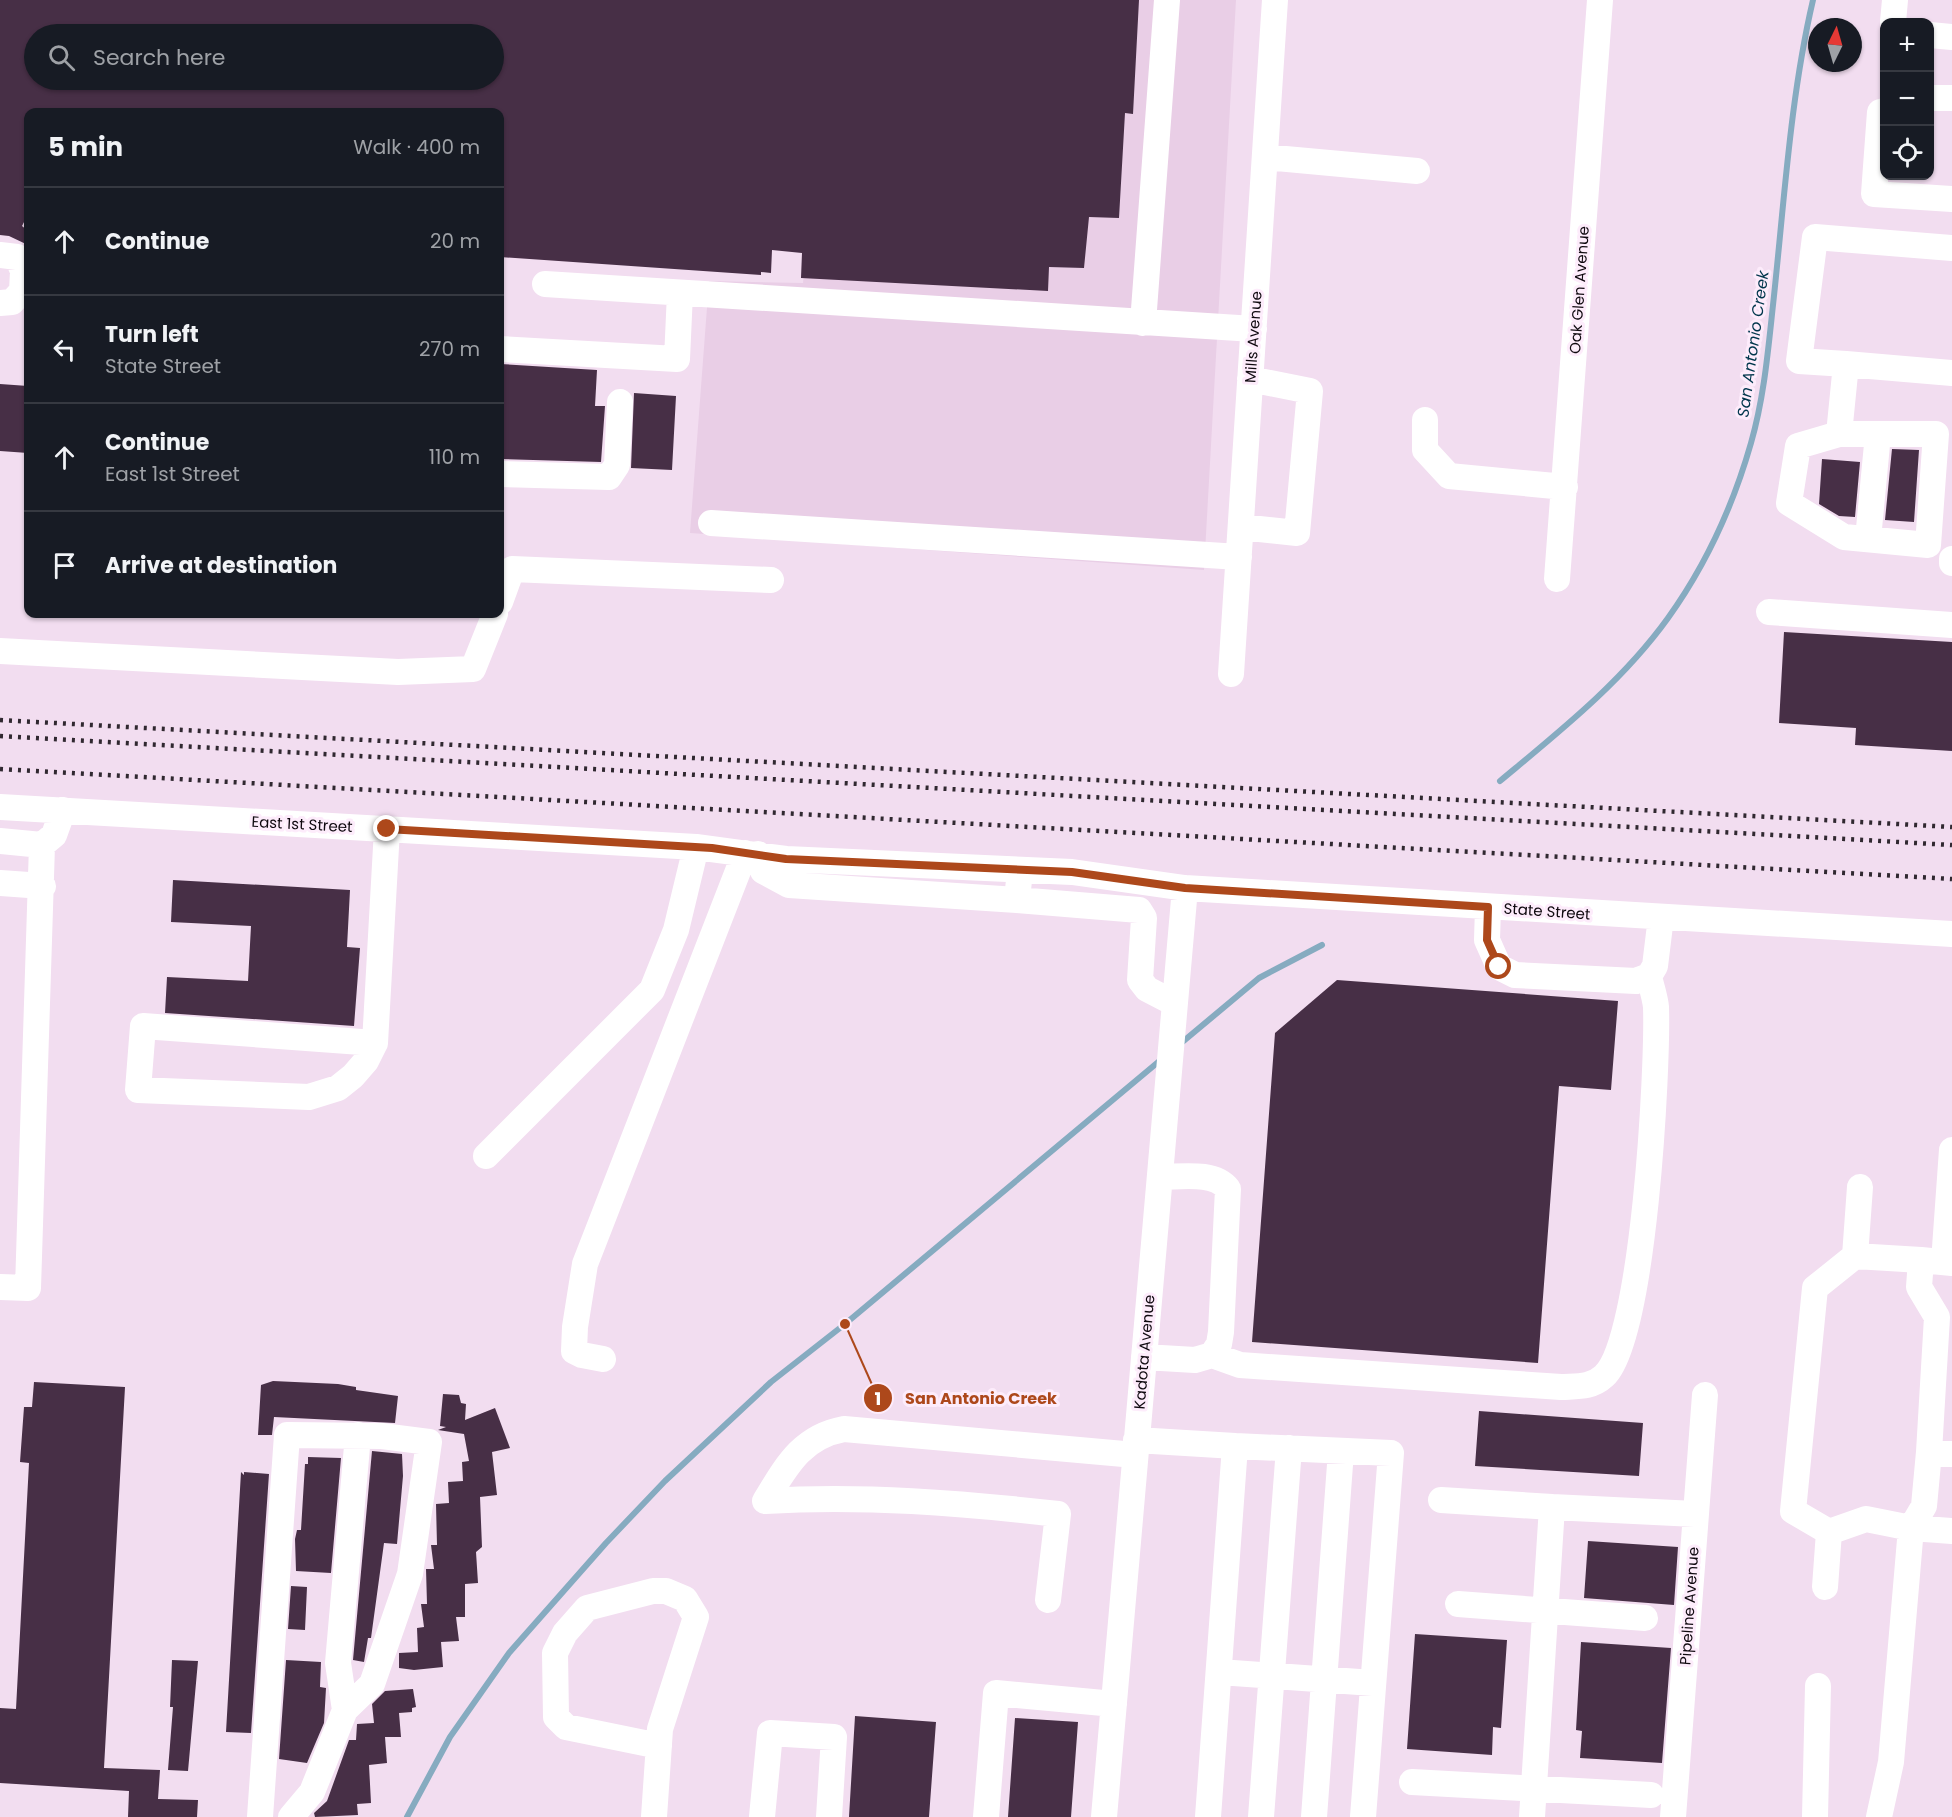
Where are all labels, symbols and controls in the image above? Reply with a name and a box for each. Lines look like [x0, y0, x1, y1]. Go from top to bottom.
north arrow [1808, 18, 1862, 72]
map controls [1880, 18, 1934, 180]
button: + [1880, 18, 1934, 72]
search box [24, 24, 504, 90]
icon: search [45, 41, 78, 74]
text: Search here [93, 42, 226, 73]
button: − [1880, 72, 1934, 126]
button: locate [1880, 126, 1934, 180]
text: 5 min [48, 129, 123, 165]
text: Walk · 400 m [353, 133, 480, 161]
icon: ahead [48, 225, 81, 258]
street label: Oak Glen Avenue [1564, 225, 1594, 355]
text: Continue [105, 226, 209, 257]
text: 20 m [430, 227, 480, 255]
water label: San Antonio Creek [1731, 268, 1775, 419]
street label: Mills Avenue [1239, 290, 1267, 384]
text: Turn left [105, 319, 199, 350]
icon: left [48, 333, 81, 366]
text: 270 m [419, 335, 480, 363]
text: State Street [105, 352, 221, 380]
text: Continue [105, 427, 209, 458]
icon: ahead [48, 441, 81, 474]
text: 110 m [429, 443, 480, 471]
text: East 1st Street [105, 460, 240, 488]
icon: arrive [48, 549, 81, 582]
text: Arrive at destination [105, 550, 337, 581]
street label: East 1st Street [251, 811, 353, 837]
route end [373, 815, 399, 841]
street label: State Street [1503, 897, 1591, 925]
route start [1485, 953, 1511, 979]
street label: Kadota Avenue [1129, 1294, 1159, 1410]
callout: San Antonio Creek [863, 1381, 1069, 1415]
text: 1 [875, 1386, 881, 1411]
text: San Antonio Creek [905, 1387, 1057, 1410]
street label: Pipeline Avenue [1674, 1546, 1704, 1666]

